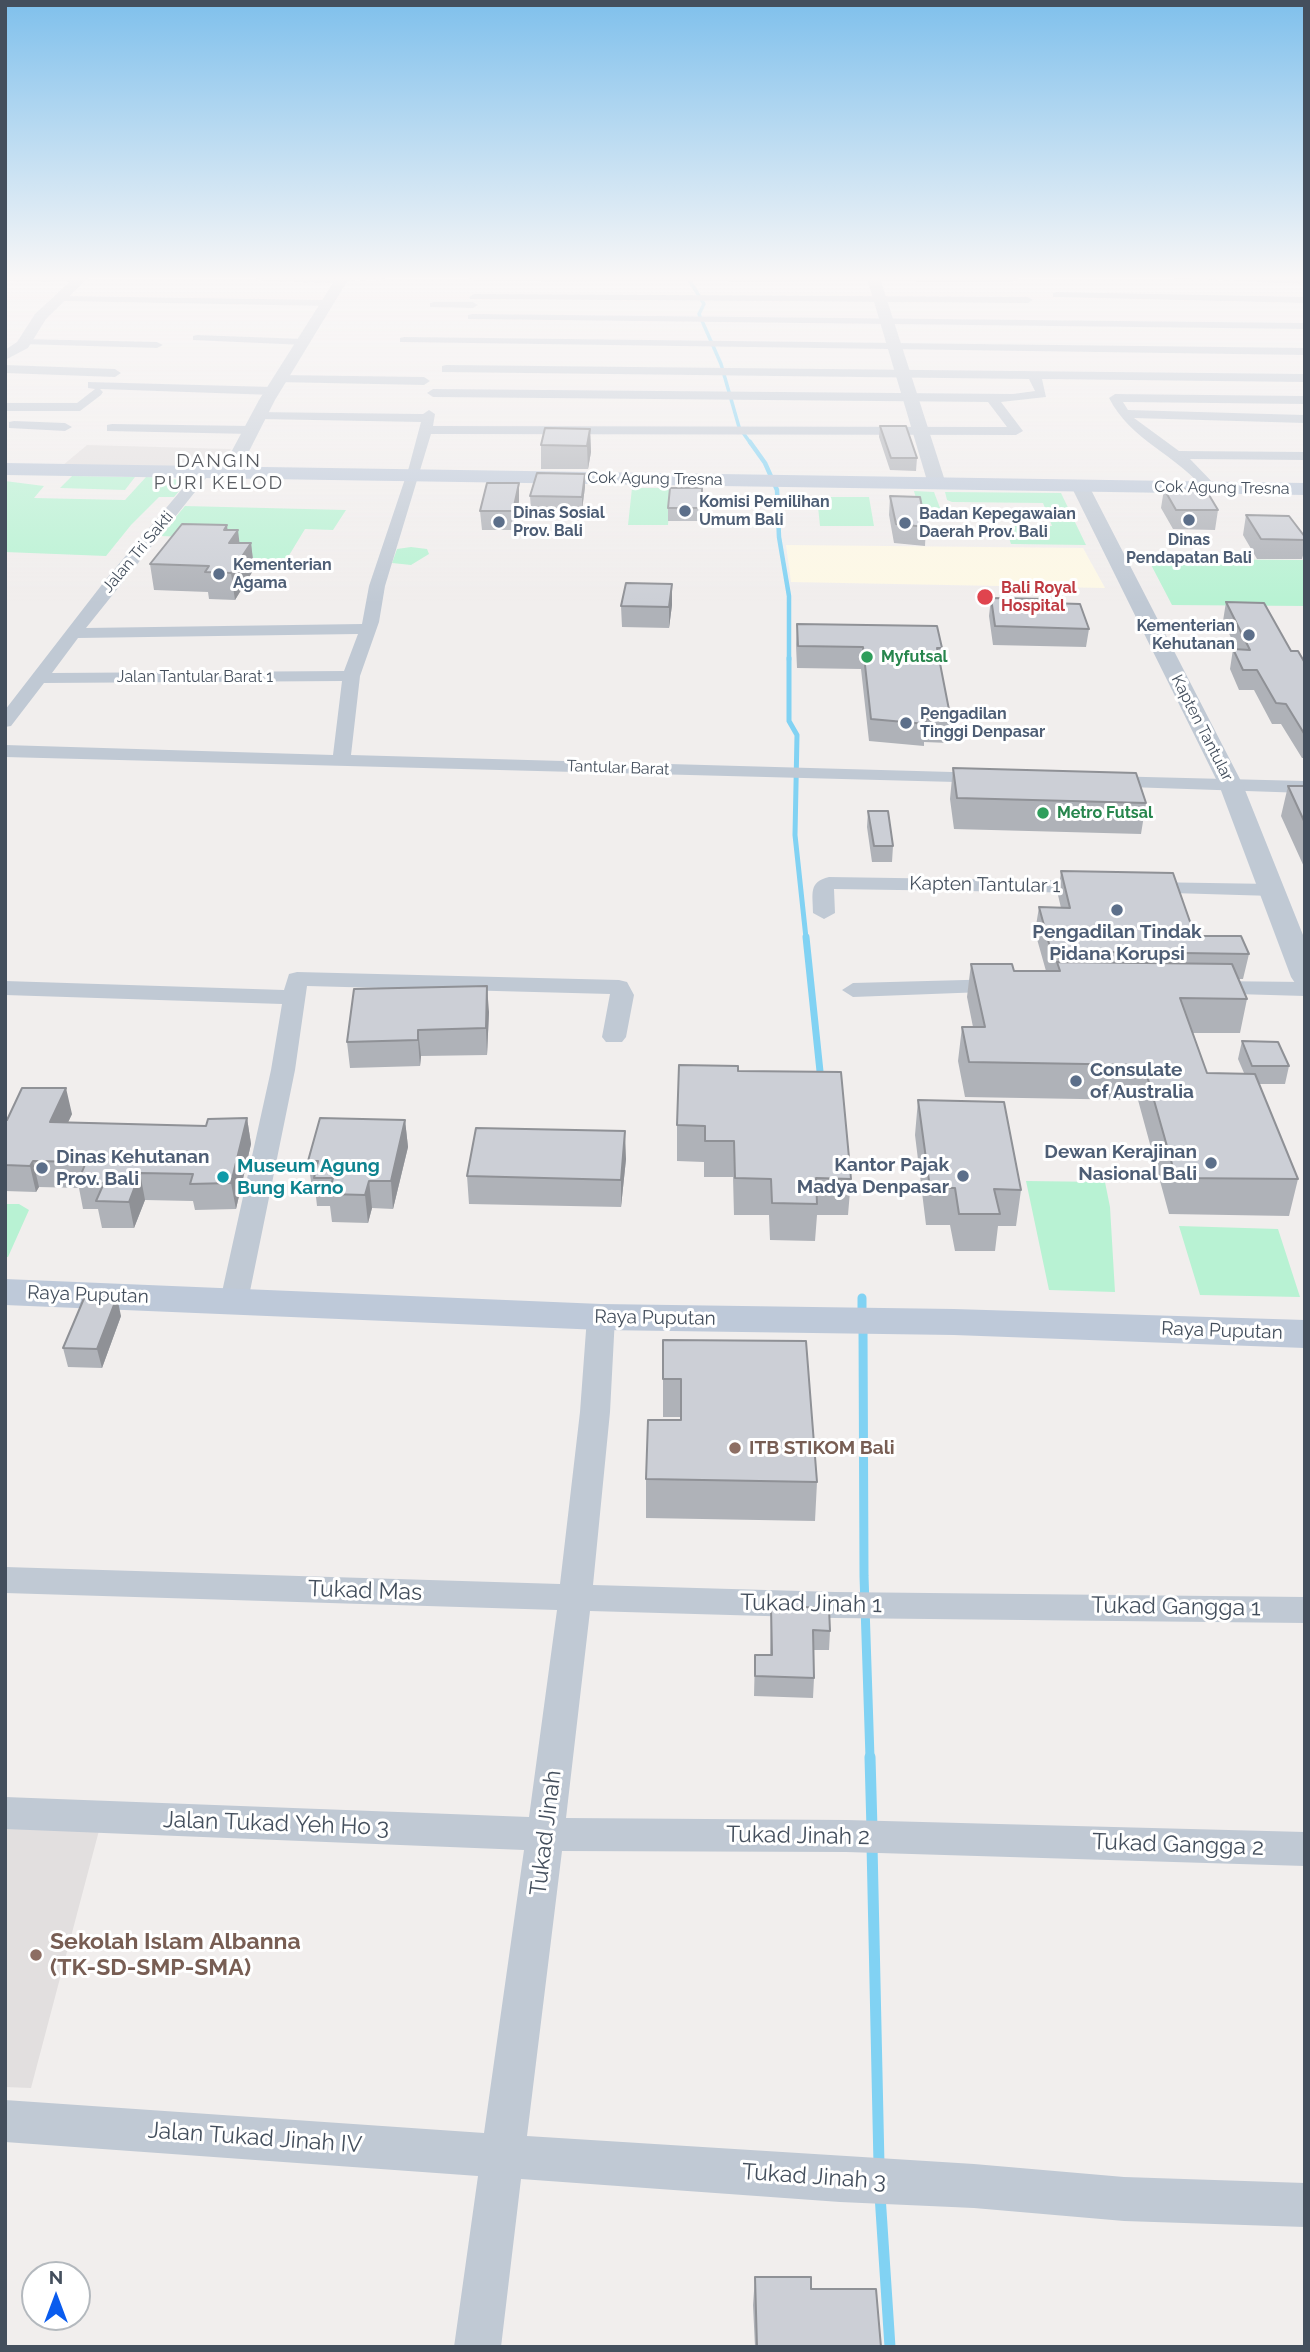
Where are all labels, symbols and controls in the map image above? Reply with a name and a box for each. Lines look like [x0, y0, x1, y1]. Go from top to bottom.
district label: DANGIN PURI KELOD [155, 450, 283, 494]
street label: Cok Agung Tresna [587, 468, 723, 490]
street label: Cok Agung Tresna [1154, 477, 1290, 499]
place label: Komisi Pemilihan Umum Bali [699, 492, 830, 530]
place label: Dinas Sosial Prov. Bali [513, 503, 605, 541]
marker: Komisi Pemilihan Umum Bali [677, 503, 693, 519]
place label: Badan Kepegawaian Daerah Prov. Bali [919, 504, 1076, 542]
street label: Jalan Tri Sakti [98, 508, 178, 596]
marker: Dinas Pendapatan Bali [1181, 512, 1197, 528]
marker: Dinas Sosial Prov. Bali [491, 514, 507, 530]
marker: Badan Kepegawaian Daerah Prov. Bali [897, 515, 913, 531]
place label: Dinas Pendapatan Bali [1126, 530, 1252, 568]
place label: Kementerian Agama [233, 555, 332, 593]
marker: Kementerian Agama [211, 566, 227, 582]
place label: Bali Royal Hospital [1001, 578, 1077, 616]
marker: Bali Royal Hospital [975, 587, 995, 607]
place label: Kementerian Kehutanan [1136, 616, 1235, 654]
marker: Kementerian Kehutanan [1241, 627, 1257, 643]
place label: Myfutsal [881, 647, 948, 667]
marker: Myfutsal [859, 649, 875, 665]
street label: Jalan Tantular Barat 1 [117, 667, 273, 687]
street label: Kapten Tantular [1167, 672, 1237, 784]
place label: Pengadilan Tinggi Denpasar [920, 704, 1045, 742]
marker: Pengadilan Tinggi Denpasar [898, 715, 914, 731]
street label: Tantular Barat [566, 757, 670, 779]
place label: Metro Futsal [1057, 803, 1153, 823]
marker: Metro Futsal [1035, 805, 1051, 821]
street label: Kapten Tantular 1 [909, 872, 1061, 898]
marker: Pengadilan Tindak Pidana Korupsi [1109, 902, 1125, 918]
place label: Pengadilan Tindak Pidana Korupsi [1032, 921, 1202, 965]
place label: Consulate of Australia [1090, 1059, 1194, 1103]
marker: Consulate of Australia [1068, 1073, 1084, 1089]
place label: Dewan Kerajinan Nasional Bali [1044, 1141, 1197, 1185]
place label: Dinas Kehutanan Prov. Bali [56, 1146, 209, 1190]
place label: Kantor Pajak Madya Denpasar [797, 1154, 949, 1198]
place label: Museum Agung Bung Karno [237, 1155, 380, 1199]
marker: Dewan Kerajinan Nasional Bali [1203, 1155, 1219, 1171]
marker: Dinas Kehutanan Prov. Bali [34, 1160, 50, 1176]
marker: Kantor Pajak Madya Denpasar [955, 1168, 971, 1184]
marker: Museum Agung Bung Karno [215, 1169, 231, 1185]
street label: Raya Puputan [27, 1281, 149, 1309]
street label: Raya Puputan [594, 1306, 716, 1330]
street label: Raya Puputan [1161, 1317, 1283, 1345]
place label: ITB STIKOM Bali [749, 1437, 894, 1459]
marker: ITB STIKOM Bali [727, 1440, 743, 1456]
street label: Tukad Mas [307, 1575, 423, 1607]
street label: Tukad Jinah 1 [740, 1589, 882, 1619]
street label: Tukad Gangga 1 [1091, 1592, 1261, 1622]
street label: Tukad Jinah [525, 1769, 567, 1897]
street label: Jalan Tukad Yeh Ho 3 [162, 1806, 390, 1842]
street label: Tukad Jinah 2 [726, 1821, 870, 1851]
street label: Tukad Gangga 2 [1092, 1828, 1264, 1862]
place label: Sekolah Islam Albanna (TK-SD-SMP-SMA) [50, 1928, 301, 1982]
marker: Sekolah Islam Albanna (TK-SD-SMP-SMA) [28, 1947, 44, 1963]
street label: Jalan Tukad Jinah IV [147, 2117, 363, 2159]
street label: Tukad Jinah 3 [741, 2158, 887, 2196]
north arrow [21, 2261, 91, 2331]
text: N [49, 2266, 63, 2288]

